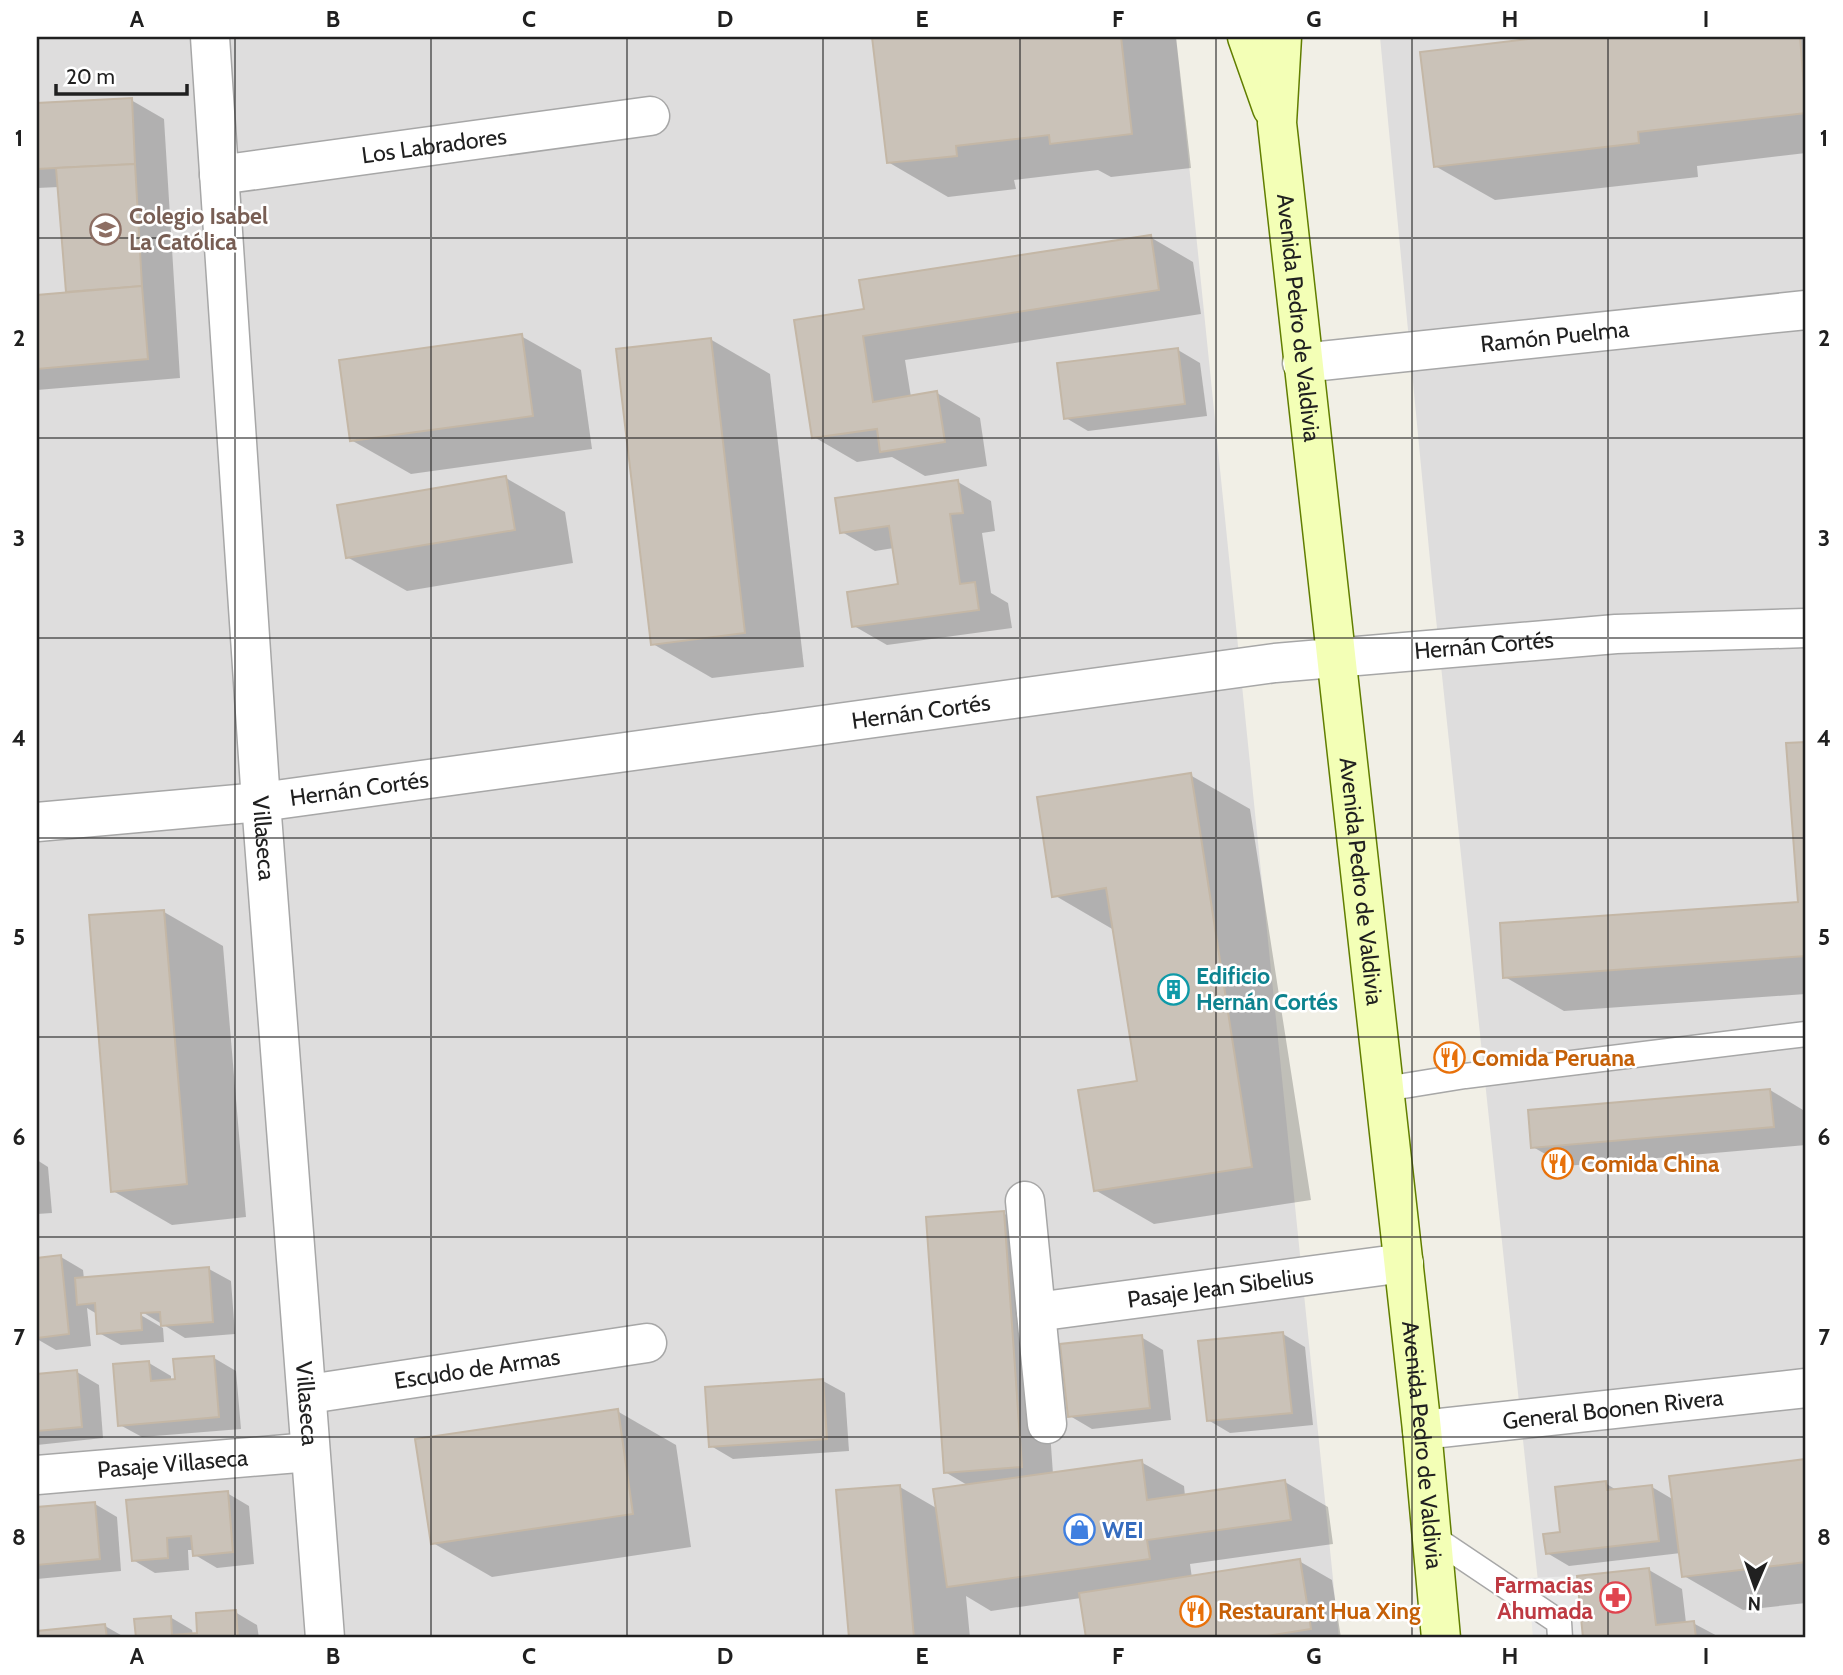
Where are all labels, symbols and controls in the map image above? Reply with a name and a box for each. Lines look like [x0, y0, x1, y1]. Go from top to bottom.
text: A [130, 5, 145, 33]
text: B [326, 5, 340, 33]
text: C [522, 5, 536, 33]
text: D [717, 5, 733, 33]
text: E [915, 5, 929, 33]
text: F [1112, 5, 1124, 33]
text: G [1306, 5, 1322, 33]
text: H [1502, 5, 1518, 33]
text: I [1703, 5, 1709, 33]
scale bar [56, 52, 187, 96]
text: 20 m [66, 64, 115, 89]
street label: Los Labradores [360, 122, 508, 169]
text: 1 [15, 124, 23, 152]
text: 1 [1820, 124, 1828, 152]
street label: Avenida Pedro de Valdivia [1271, 192, 1326, 443]
place label: Colegio Isabel La Católica [129, 202, 268, 256]
school or university icon: Colegio Isabel La Católica [89, 212, 123, 246]
street label: Ramón Puelma [1479, 315, 1630, 358]
text: 2 [13, 324, 25, 352]
text: 2 [1818, 324, 1830, 352]
text: 3 [13, 524, 25, 552]
text: 3 [1818, 524, 1830, 552]
street label: Hernán Cortés [1413, 625, 1555, 665]
street label: Hernán Cortés [850, 688, 992, 735]
text: 4 [12, 724, 26, 752]
text: 4 [1817, 724, 1831, 752]
street label: Avenida Pedro de Valdivia [1333, 756, 1389, 1007]
street label: Hernán Cortés [288, 765, 430, 812]
street label: Villaseca [247, 795, 281, 881]
text: 5 [13, 923, 25, 951]
text: 5 [1818, 923, 1830, 951]
place label: Edificio Hernán Cortés [1196, 962, 1338, 1016]
building icon: Edificio Hernán Cortés [1156, 972, 1190, 1006]
restaurant icon: Comida Peruana [1432, 1041, 1466, 1075]
place label: Comida Peruana [1472, 1044, 1636, 1072]
text: 6 [13, 1123, 25, 1151]
text: 6 [1818, 1123, 1830, 1151]
restaurant icon: Comida China [1541, 1147, 1575, 1181]
place label: Comida China [1581, 1150, 1720, 1178]
street label: Pasaje Jean Sibelius [1126, 1261, 1315, 1314]
street label: Avenida Pedro de Valdivia [1396, 1319, 1449, 1570]
text: 7 [13, 1323, 25, 1351]
text: 7 [1818, 1323, 1830, 1351]
street label: Escudo de Armas [392, 1342, 562, 1395]
street label: Villaseca [290, 1360, 324, 1447]
street label: General Boonen Rivera [1501, 1383, 1725, 1435]
street label: Pasaje Villaseca [96, 1443, 249, 1484]
shop icon: WEI [1062, 1513, 1096, 1547]
place label: WEI [1102, 1516, 1144, 1544]
text: 8 [12, 1523, 26, 1551]
text: 8 [1817, 1523, 1831, 1551]
north arrow [1720, 1552, 1790, 1622]
place label: Farmacias Ahumada [1494, 1571, 1594, 1625]
pharmacy icon: Farmacias Ahumada [1599, 1581, 1633, 1615]
text: N [1747, 1592, 1762, 1615]
restaurant icon: Restaurant Hua Xing [1178, 1594, 1212, 1628]
place label: Restaurant Hua Xing [1218, 1597, 1421, 1625]
text: A [130, 1642, 145, 1670]
text: B [326, 1642, 340, 1670]
text: C [522, 1642, 536, 1670]
text: D [717, 1642, 733, 1670]
text: E [915, 1642, 929, 1670]
text: F [1112, 1642, 1124, 1670]
text: G [1306, 1642, 1322, 1670]
text: H [1502, 1642, 1518, 1670]
text: I [1703, 1642, 1709, 1670]

